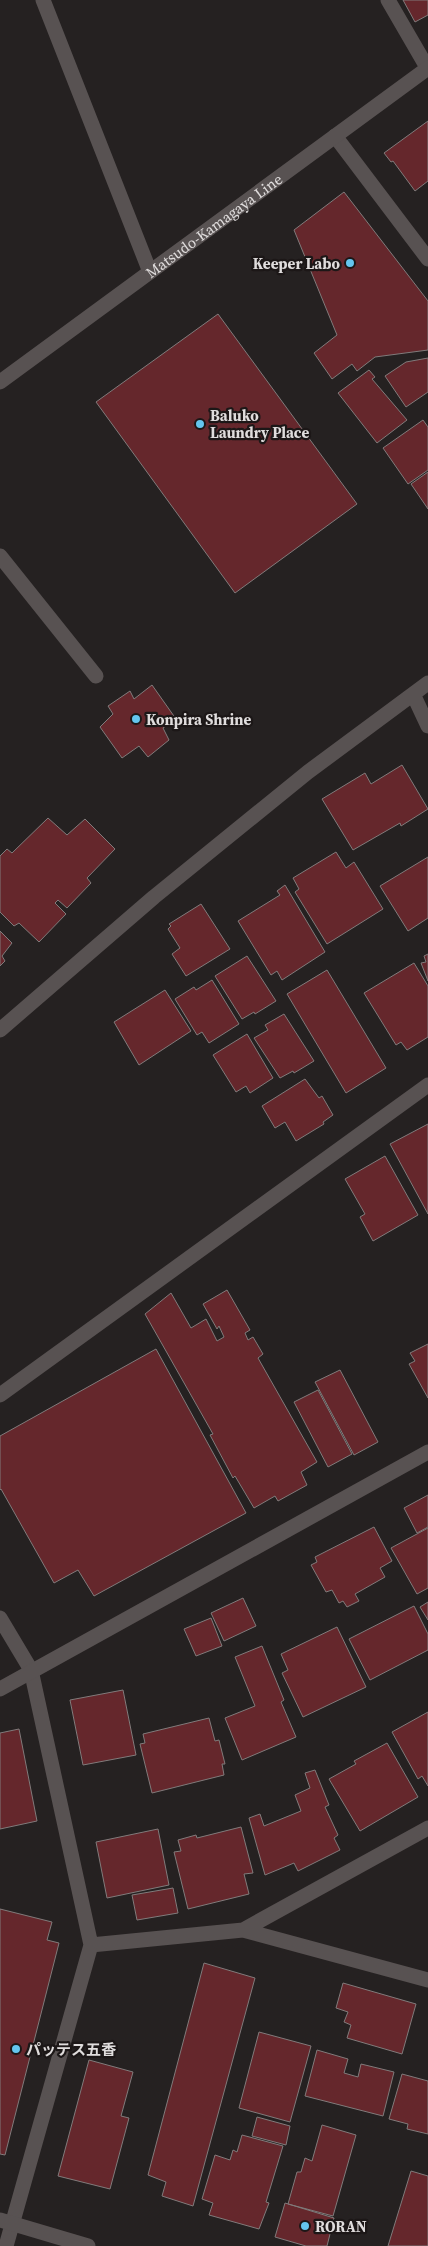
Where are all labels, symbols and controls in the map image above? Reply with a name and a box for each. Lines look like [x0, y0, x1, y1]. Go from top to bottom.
street label: Matsudo-Kamagaya Line [141, 168, 287, 282]
place label: Keeper Labo [253, 253, 341, 274]
marker: Keeper Labo [344, 257, 356, 269]
place label: Baluko Laundry Place [210, 405, 309, 443]
marker: Baluko Laundry Place [194, 418, 206, 430]
place label: Konpira Shrine [146, 709, 251, 730]
marker: Konpira Shrine [130, 713, 142, 725]
place label: パッテス五香 [26, 2039, 116, 2060]
marker: パッテス五香 [10, 2043, 22, 2055]
place label: RORAN [315, 2216, 367, 2237]
marker: RORAN [299, 2220, 311, 2232]

